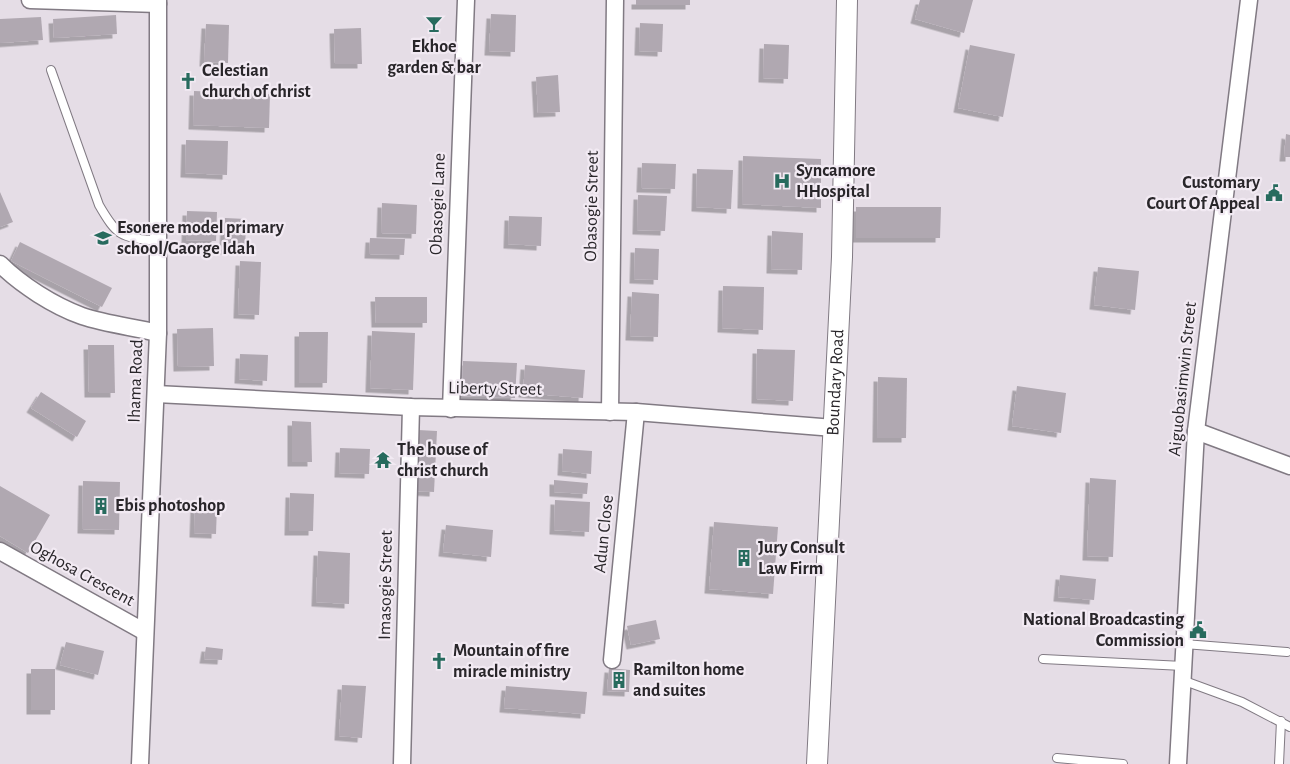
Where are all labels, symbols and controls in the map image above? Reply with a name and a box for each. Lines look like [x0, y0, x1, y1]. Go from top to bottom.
bar icon: Ekhoe garden & bar [424, 14, 444, 34]
place label: Ekhoe garden & bar [387, 38, 482, 77]
place label: Celestian church of christ [202, 62, 311, 101]
church icon: Celestian church of christ [178, 71, 198, 91]
street label: Obasogie Street [582, 150, 602, 262]
street label: Obasogie Lane [427, 153, 449, 255]
place label: Syncamore HHospital [796, 162, 876, 201]
hospital icon: Syncamore HHospital [772, 171, 792, 191]
place label: Customary Court Of Appeal [1146, 174, 1261, 213]
public building icon: Customary Court Of Appeal [1264, 183, 1284, 203]
place label: Esonere model primary school/Gaorge Idah [117, 219, 285, 258]
school or university icon: Esonere model primary school/Gaorge Idah [93, 228, 113, 248]
street label: Aiguobasimwin Street [1166, 301, 1200, 457]
street label: Boundary Road [824, 329, 847, 436]
street label: Ihama Road [126, 339, 146, 423]
street label: Liberty Street [448, 379, 542, 399]
place label: The house of christ church [397, 441, 489, 480]
temple icon: The house of christ church [373, 450, 393, 470]
street label: Adun Close [591, 494, 617, 574]
building icon: Ebis photoshop [91, 496, 111, 516]
place label: Ebis photoshop [115, 497, 225, 515]
street label: Imasogie Street [376, 530, 396, 640]
street label: Oghosa Crescent [27, 538, 137, 610]
place label: Jury Consult Law Firm [758, 539, 845, 578]
building icon: Jury Consult Law Firm [734, 548, 754, 568]
place label: National Broadcasting Commission [1023, 611, 1185, 650]
public building icon: National Broadcasting Commission [1188, 620, 1208, 640]
place label: Mountain of fire miracle ministry [453, 642, 572, 681]
church icon: Mountain of fire miracle ministry [429, 651, 449, 671]
place label: Ramilton home and suites [633, 661, 744, 700]
building icon: Ramilton home and suites [609, 670, 629, 690]

